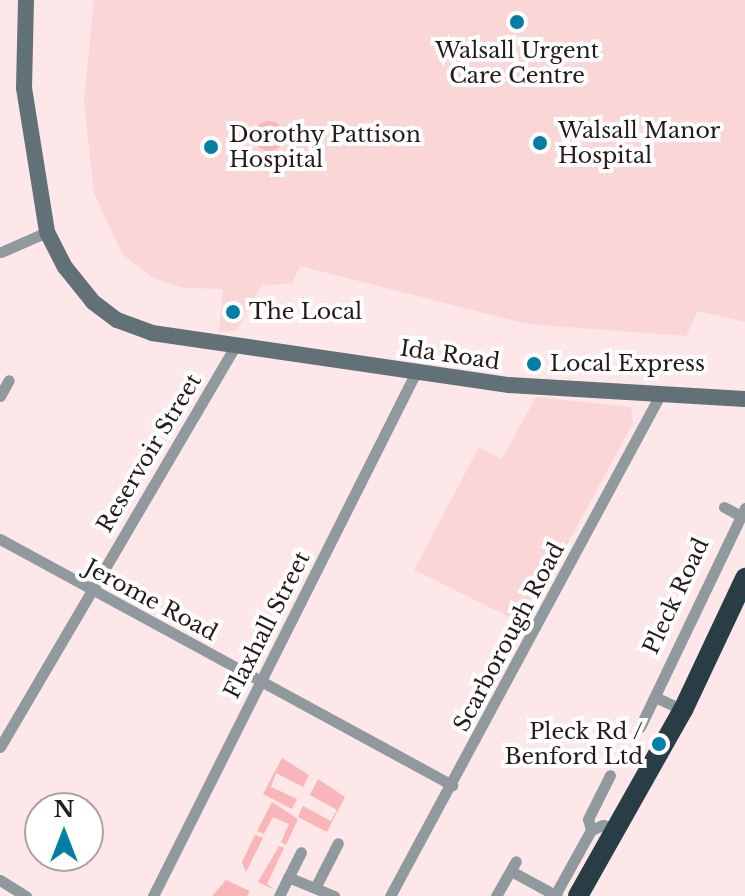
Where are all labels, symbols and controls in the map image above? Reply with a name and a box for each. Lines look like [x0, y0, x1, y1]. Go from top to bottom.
marker: Walsall Urgent Care Centre [506, 11, 528, 33]
place label: Walsall Urgent Care Centre [435, 37, 599, 88]
place label: Walsall Manor Hospital [558, 117, 720, 168]
place label: Dorothy Pattison Hospital [229, 121, 422, 172]
marker: Walsall Manor Hospital [529, 132, 551, 154]
marker: Dorothy Pattison Hospital [200, 136, 222, 158]
place label: The Local [249, 299, 362, 325]
marker: The Local [224, 303, 242, 321]
street label: Ida Road [398, 335, 502, 375]
place label: Local Express [550, 351, 705, 377]
marker: Local Express [525, 355, 543, 373]
street label: Reservoir Street [91, 369, 207, 537]
street label: Pleck Road [638, 534, 714, 658]
street label: Scarborough Road [448, 538, 570, 736]
street label: Flaxhall Street [219, 547, 315, 703]
street label: Jerome Road [80, 554, 222, 646]
place label: Pleck Rd / Benford Ltd [505, 718, 643, 770]
marker: Pleck Rd / Benford Ltd [650, 735, 668, 753]
north arrow [24, 792, 104, 872]
text: N [54, 796, 74, 823]

